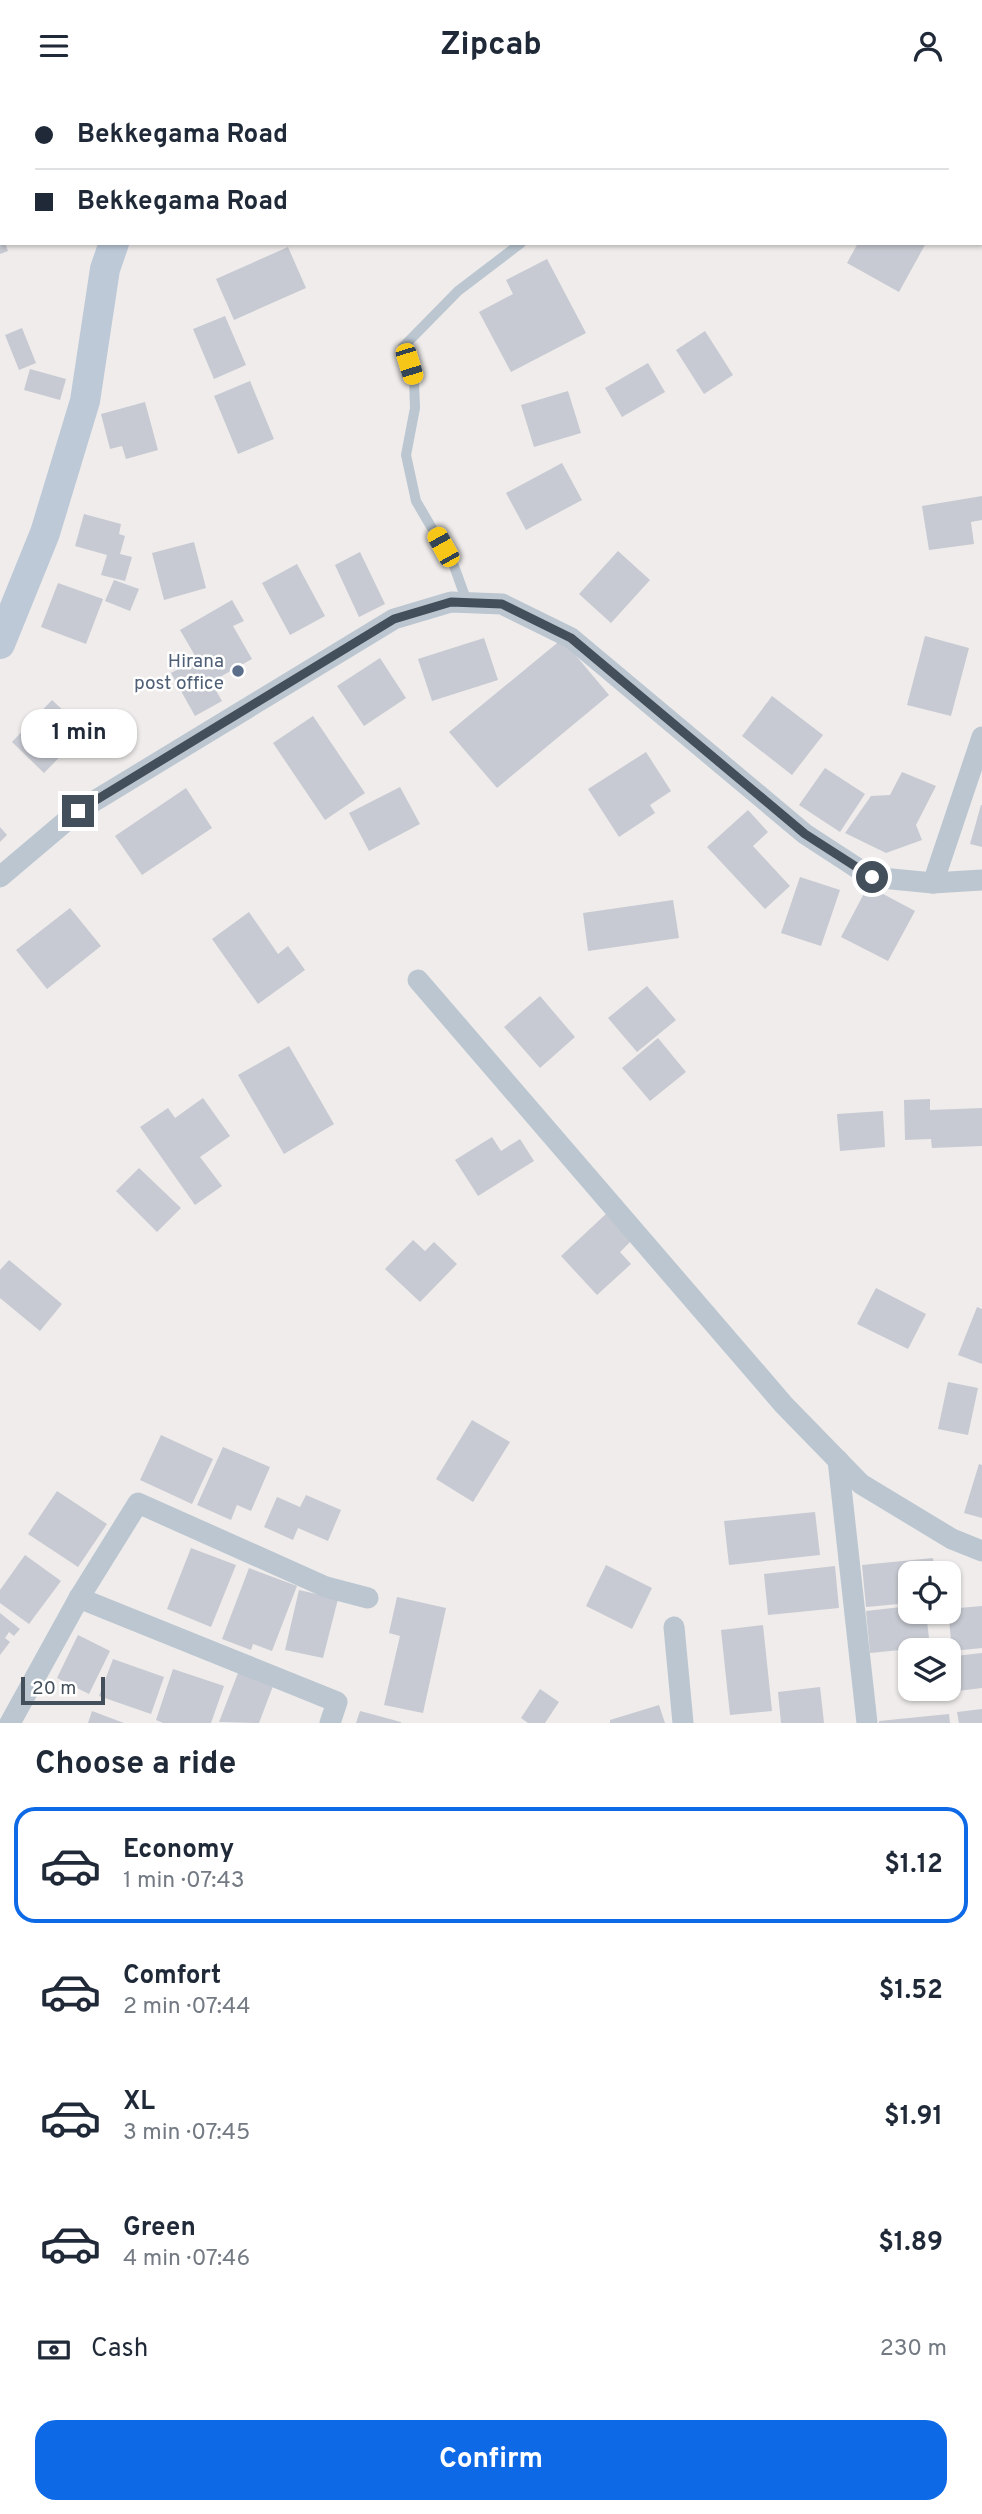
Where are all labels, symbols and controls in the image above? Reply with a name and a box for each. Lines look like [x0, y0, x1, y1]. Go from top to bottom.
text: Zipcab [440, 26, 542, 66]
icon: menu [35, 27, 73, 65]
icon: person [909, 27, 947, 65]
text: Bekkegama Road [77, 119, 288, 152]
text: Bekkegama Road [77, 186, 288, 219]
car [393, 341, 426, 387]
car [424, 524, 463, 570]
place label: Hirana post office [134, 650, 224, 696]
marker: Hirana post office [230, 663, 246, 679]
callout: 1 min [20, 709, 136, 759]
text: 1 min [51, 719, 107, 748]
route end [62, 795, 94, 827]
route start [856, 861, 888, 893]
map controls [898, 1561, 961, 1701]
button: locate [898, 1561, 961, 1624]
button: layers [898, 1638, 961, 1701]
scale bar [21, 1674, 105, 1706]
text: 20 m [32, 1677, 76, 1701]
text: Choose a ride [35, 1745, 236, 1785]
icon: car [39, 1834, 102, 1897]
text: Economy [123, 1834, 234, 1867]
text: $1.12 [884, 1849, 943, 1882]
text: 1 min · 07:43 [123, 1867, 245, 1896]
icon: car [39, 1960, 102, 2023]
text: Comfort [123, 1960, 221, 1993]
text: $1.52 [879, 1975, 943, 2008]
text: 2 min · 07:44 [123, 1993, 250, 2022]
icon: car [39, 2086, 102, 2149]
text: XL [123, 2086, 155, 2119]
text: $1.91 [884, 2101, 943, 2134]
text: 3 min · 07:45 [123, 2119, 250, 2148]
icon: car [39, 2212, 102, 2275]
text: Green [123, 2212, 196, 2245]
text: $1.89 [878, 2227, 943, 2260]
text: 4 min · 07:46 [123, 2245, 250, 2274]
icon: cash [35, 2331, 73, 2369]
text: Cash [91, 2333, 148, 2366]
text: 230 m [880, 2335, 947, 2364]
button: Confirm [35, 2420, 947, 2500]

